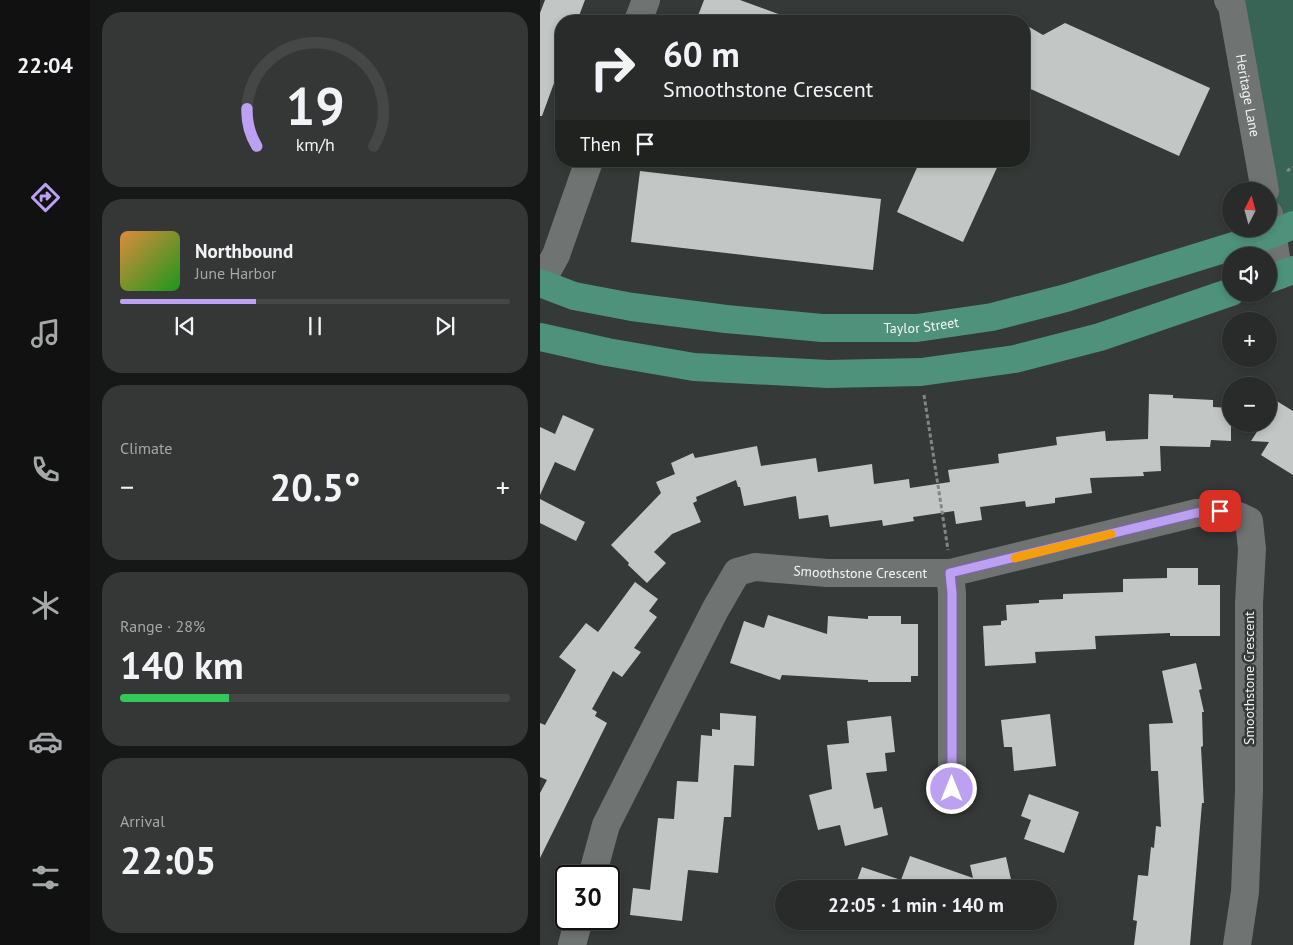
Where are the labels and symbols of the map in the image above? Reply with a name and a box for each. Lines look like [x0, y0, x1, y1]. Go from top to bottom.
street label: Heritage Lane [1232, 52, 1264, 138]
north arrow [1222, 182, 1278, 238]
street label: Taylor Street [884, 313, 960, 337]
pin [1199, 490, 1241, 532]
street label: Smoothstone Crescent [793, 561, 927, 582]
street label: Smoothstone Crescent [1240, 611, 1258, 745]
position arrow [925, 762, 977, 814]
speed limit sign: 30 [555, 865, 620, 930]

